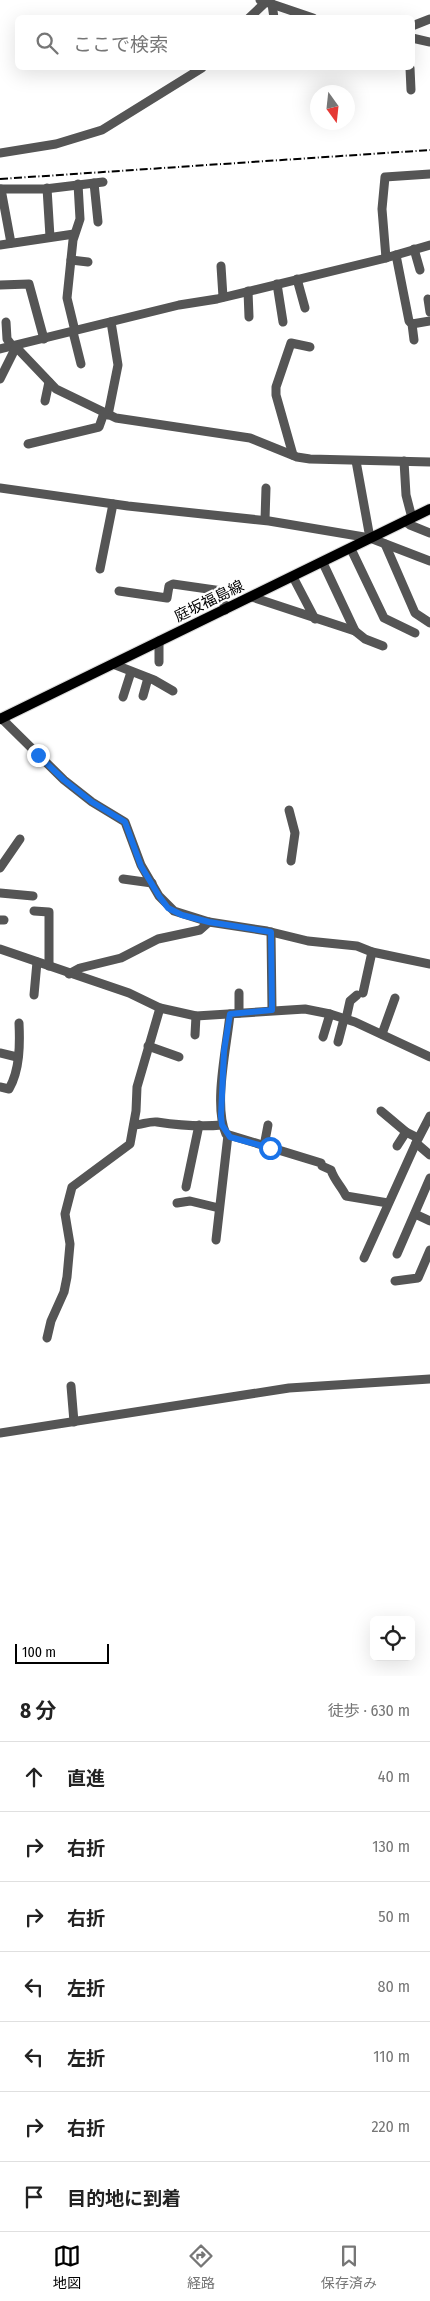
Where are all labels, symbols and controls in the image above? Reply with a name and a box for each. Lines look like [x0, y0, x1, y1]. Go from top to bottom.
search box [15, 15, 415, 70]
icon: search [33, 29, 61, 57]
text: ここで検索 [73, 33, 168, 56]
north arrow [310, 85, 355, 130]
street label: 庭坂福島線 [171, 576, 247, 626]
route end [27, 744, 50, 767]
route start [259, 1137, 282, 1160]
map controls [370, 1616, 415, 1661]
button: locate [370, 1616, 415, 1661]
scale bar [15, 1641, 109, 1664]
text: 100 m [22, 1644, 56, 1661]
text: 8 分 [20, 1698, 56, 1724]
text: 徒歩 · 630 m [328, 1701, 410, 1720]
icon: ahead [20, 1763, 48, 1791]
text: 直進 [67, 1767, 105, 1790]
text: 40 m [378, 1767, 410, 1786]
icon: right [20, 1833, 48, 1861]
text: 右折 [67, 1837, 105, 1860]
text: 130 m [372, 1837, 410, 1856]
icon: right [20, 1903, 48, 1931]
text: 右折 [67, 1907, 105, 1930]
text: 50 m [378, 1907, 410, 1926]
icon: left [20, 1973, 48, 2001]
text: 左折 [67, 1977, 105, 2000]
text: 80 m [378, 1977, 410, 1996]
icon: left [20, 2043, 48, 2071]
text: 左折 [67, 2047, 105, 2070]
text: 110 m [373, 2047, 410, 2066]
icon: right [20, 2113, 48, 2141]
text: 右折 [67, 2117, 105, 2140]
text: 220 m [371, 2117, 410, 2136]
icon: arrive [20, 2183, 48, 2211]
text: 目的地に到着 [67, 2187, 181, 2210]
tab: 地図 [53, 2242, 81, 2292]
tab: 経路 [187, 2242, 215, 2292]
tab: 保存済み [321, 2242, 377, 2292]

